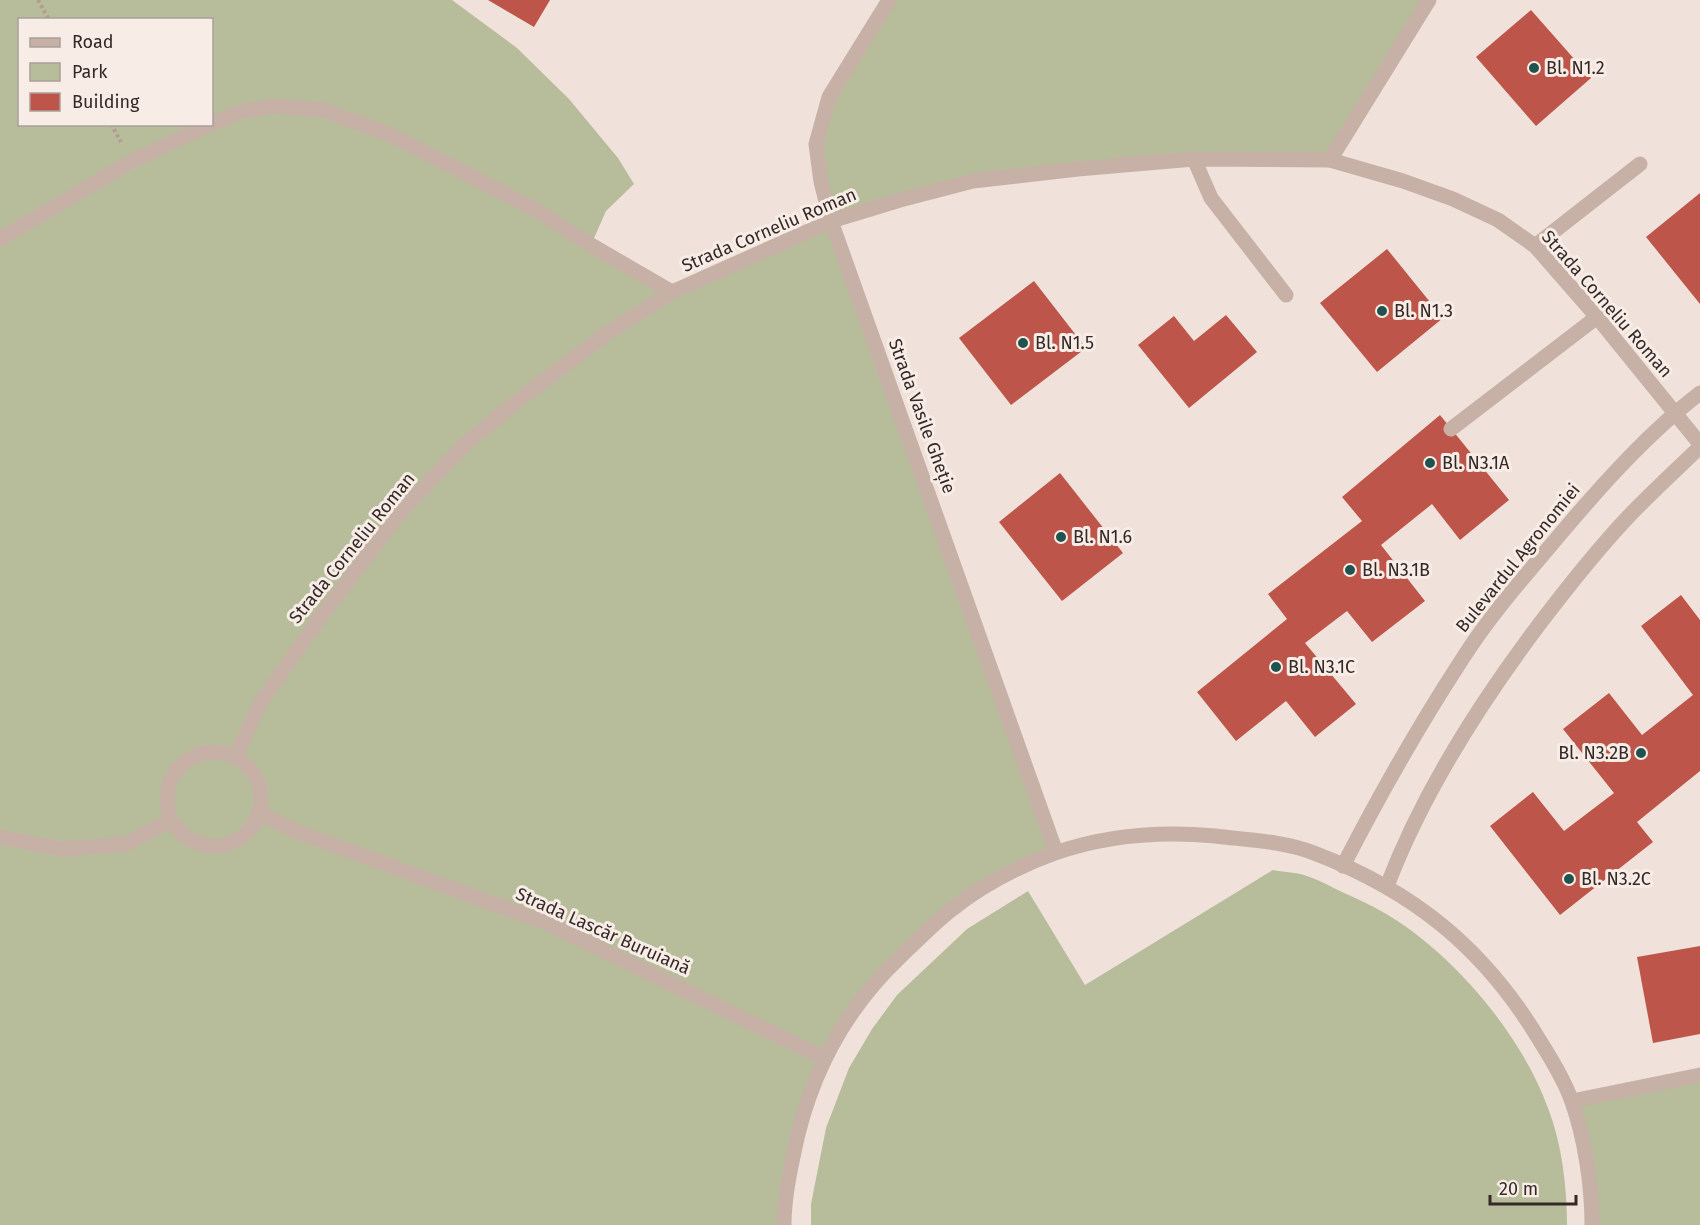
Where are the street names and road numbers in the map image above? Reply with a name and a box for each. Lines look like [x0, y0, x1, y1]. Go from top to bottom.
street label: Strada Corneliu Roman [678, 183, 860, 277]
street label: Strada Corneliu Roman [1537, 226, 1677, 382]
street label: Strada Vasile Gheție [883, 336, 960, 497]
street label: Strada Corneliu Roman [284, 468, 420, 628]
street label: Bulevardul Agronomiei [1451, 479, 1585, 637]
street label: Strada Lascăr Buruiană [512, 883, 694, 979]

